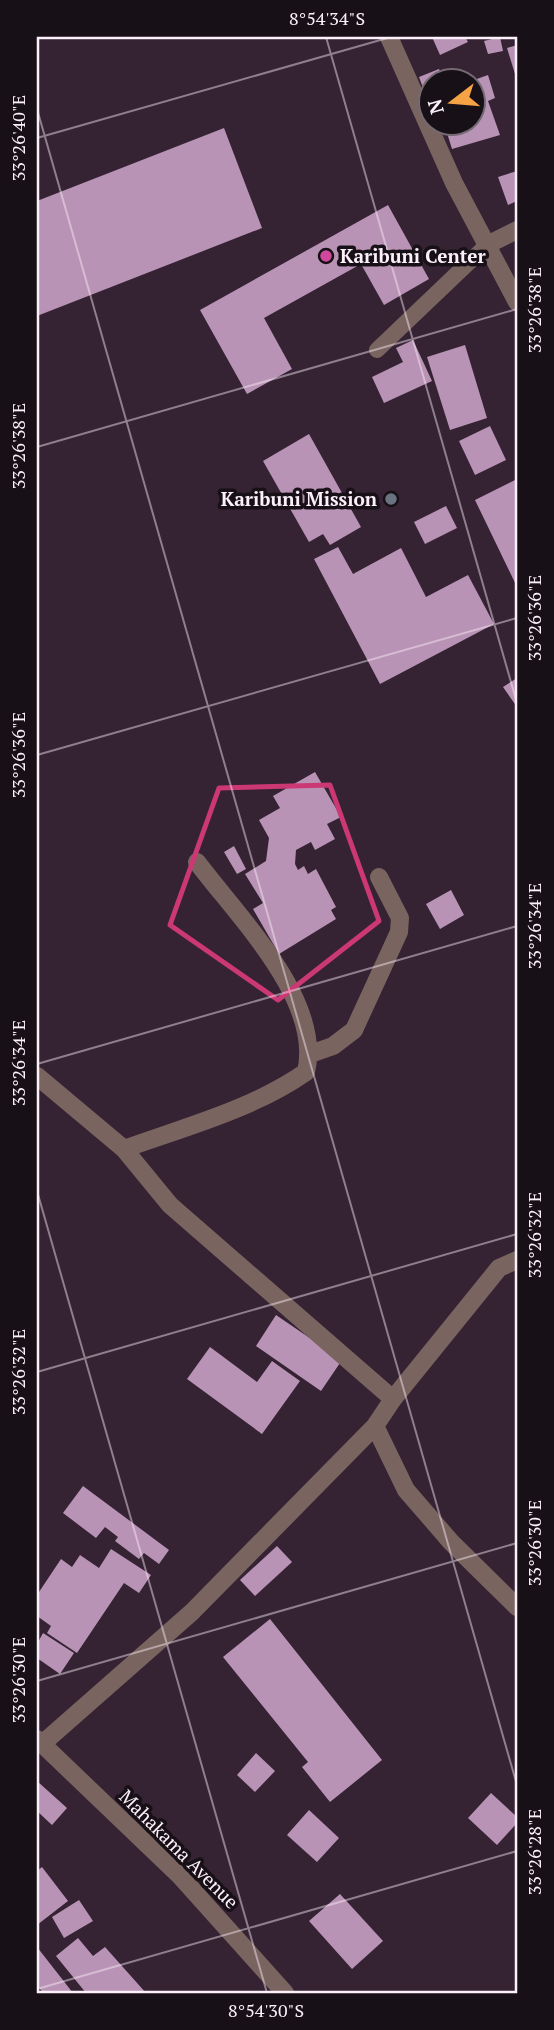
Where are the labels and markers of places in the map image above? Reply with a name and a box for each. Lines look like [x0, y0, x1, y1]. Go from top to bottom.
place label: Karibuni Center [340, 243, 486, 268]
marker: Karibuni Center [318, 248, 334, 264]
place label: Karibuni Mission [221, 486, 378, 511]
marker: Karibuni Mission [383, 491, 399, 507]

